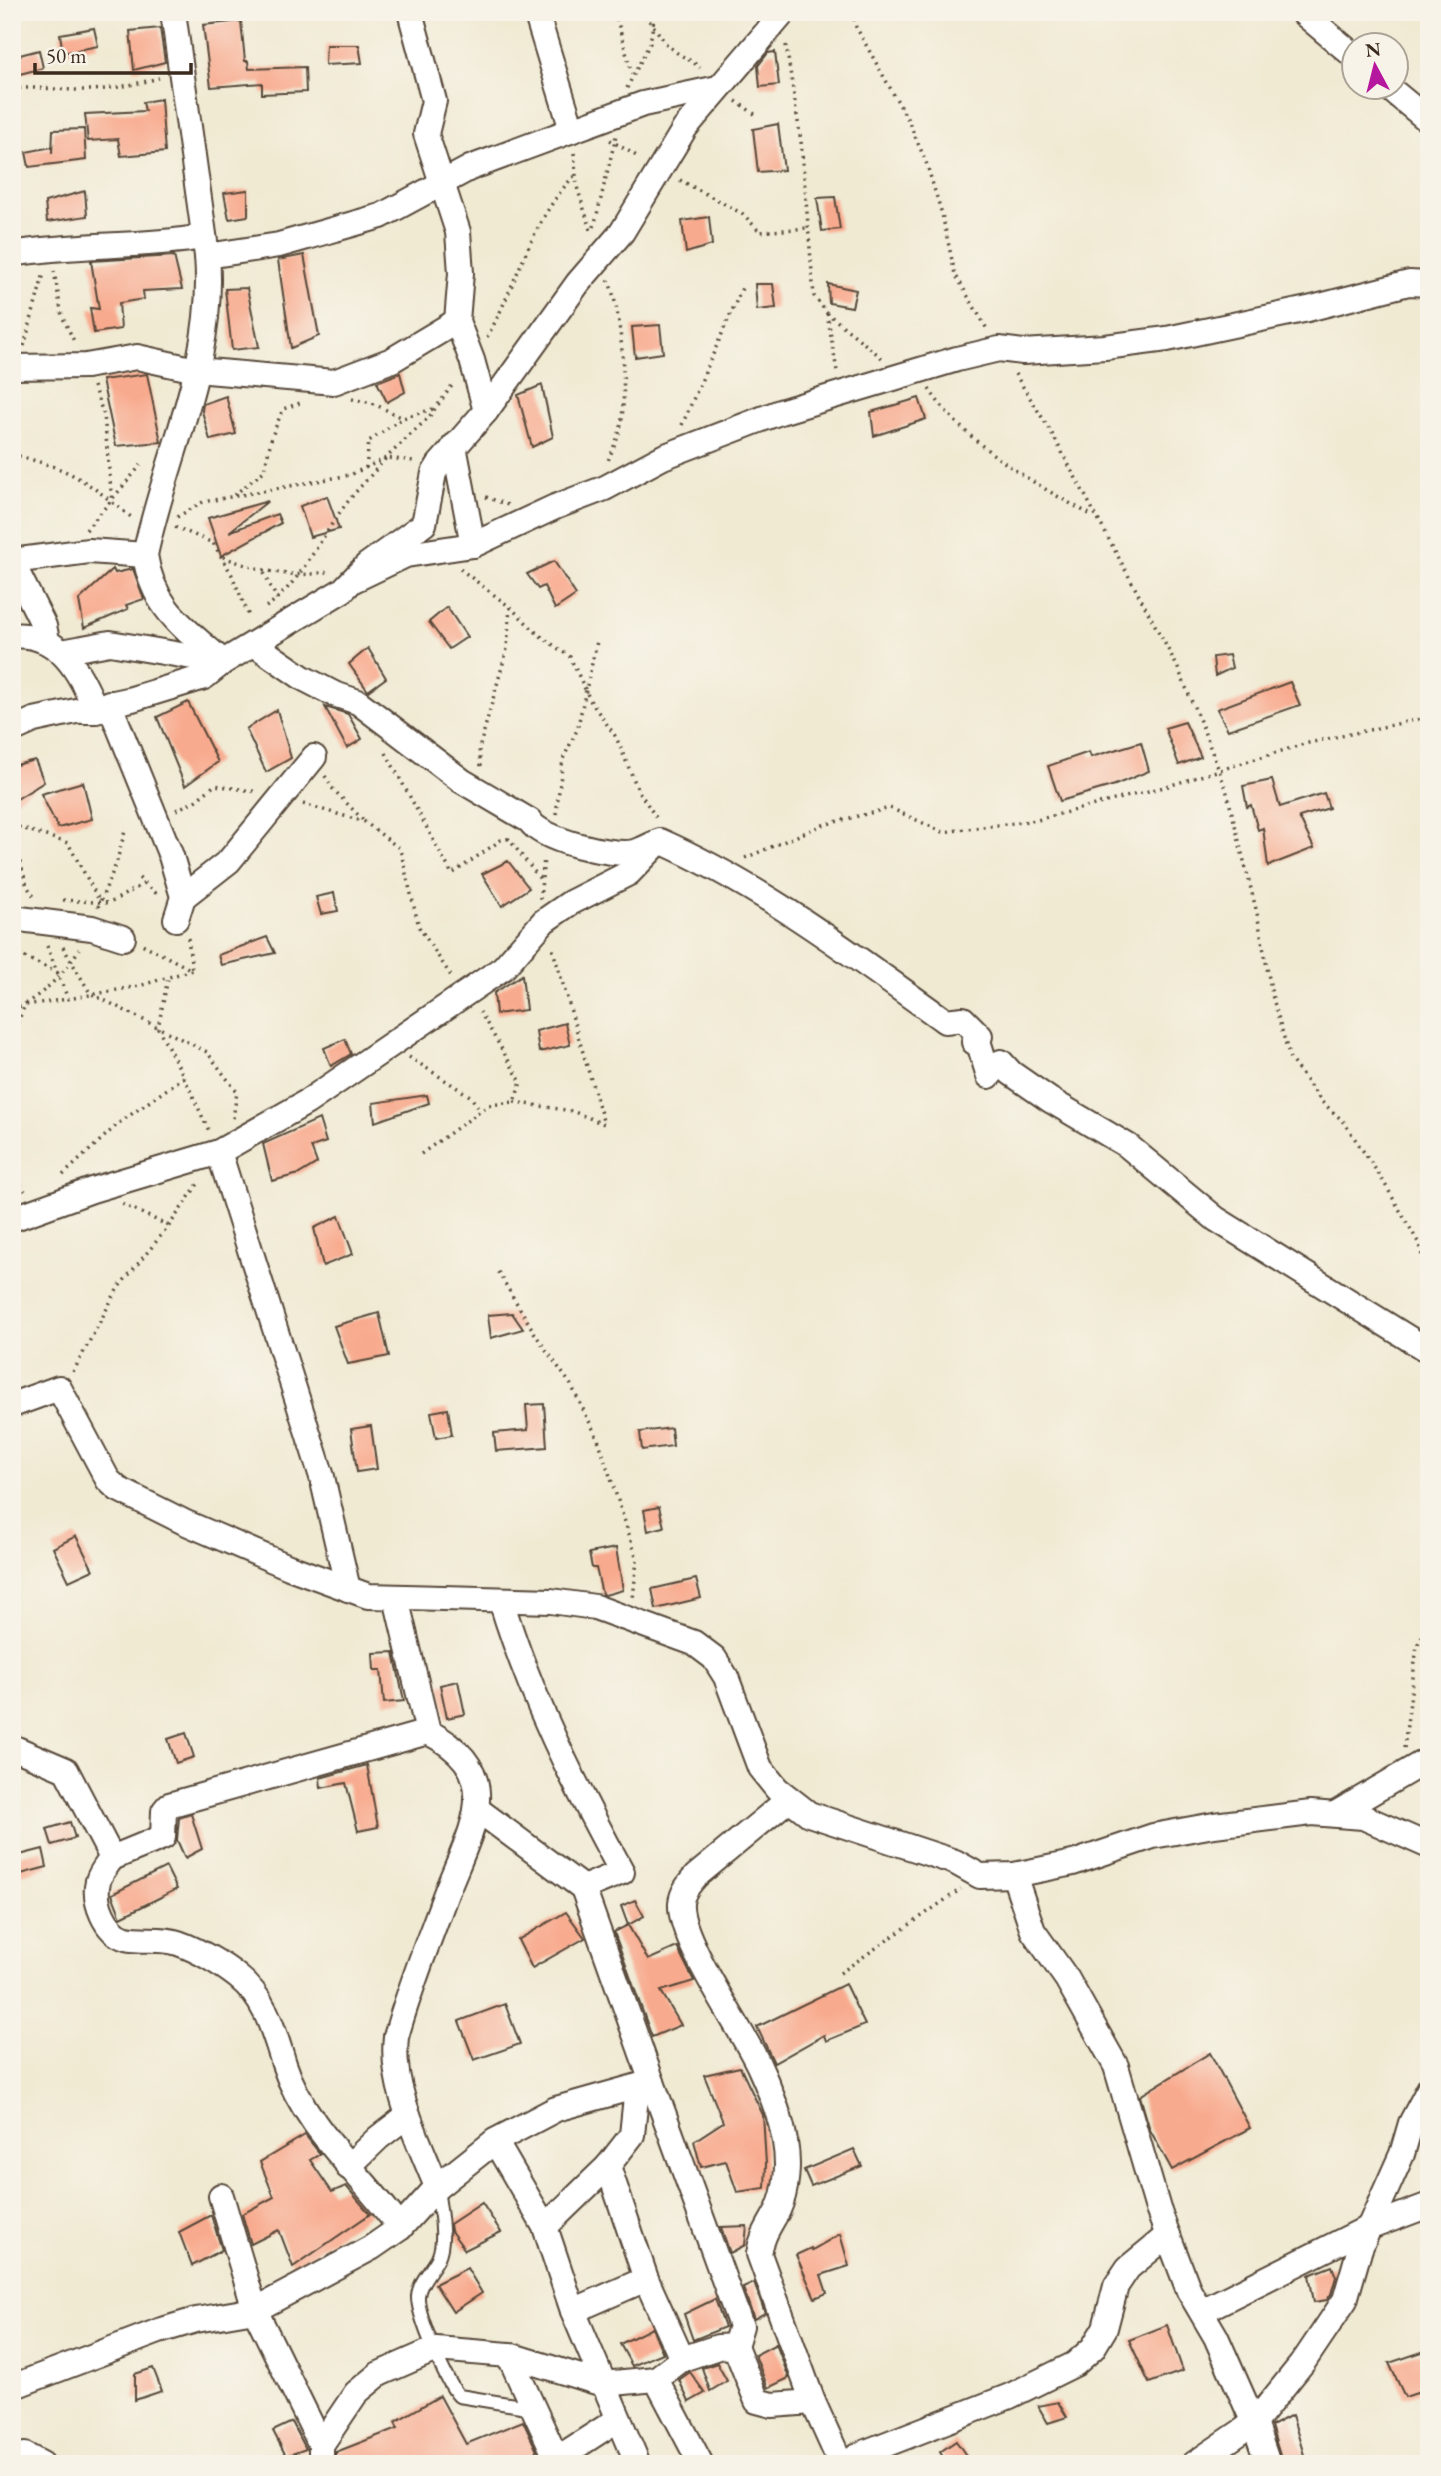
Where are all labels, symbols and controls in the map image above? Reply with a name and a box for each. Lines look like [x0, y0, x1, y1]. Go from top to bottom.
scale bar [35, 32, 191, 76]
north arrow [1340, 32, 1410, 102]
text: N [1364, 36, 1383, 63]
text: 50 m [46, 42, 87, 69]

